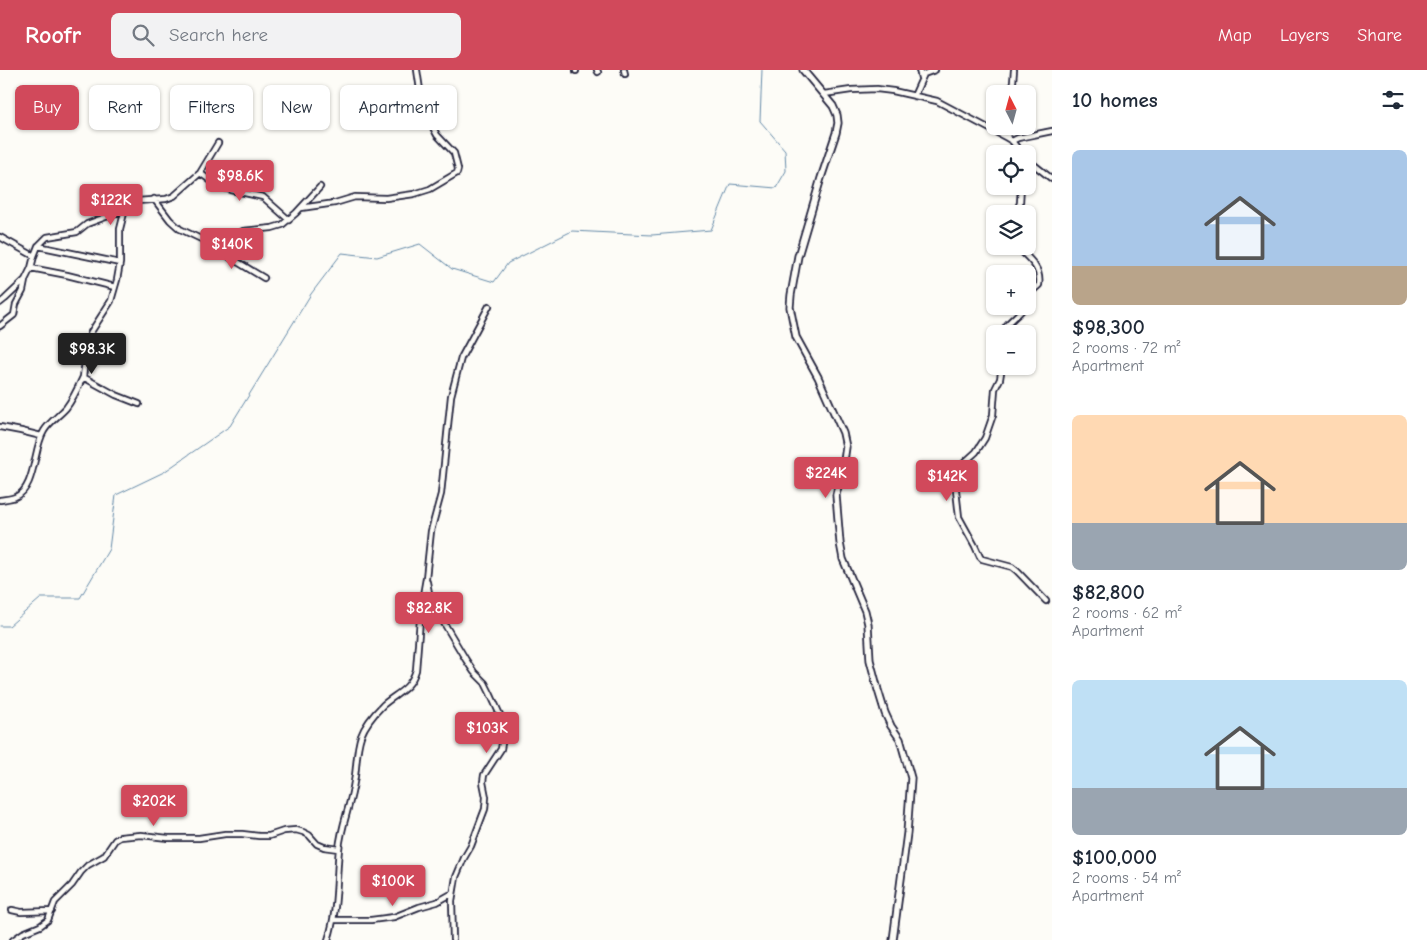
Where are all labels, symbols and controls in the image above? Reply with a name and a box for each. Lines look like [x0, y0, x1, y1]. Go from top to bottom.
search box [111, 13, 461, 58]
text: Roofr [25, 21, 81, 49]
icon: search [129, 21, 157, 49]
text: Search here [169, 24, 268, 46]
text: Map [1218, 25, 1252, 46]
text: Layers [1280, 25, 1329, 46]
text: Share [1357, 25, 1402, 46]
chip: Buy [15, 85, 79, 130]
chip: Rent [89, 85, 160, 130]
chip: Filters [170, 85, 253, 130]
chip: New [263, 85, 330, 130]
chip: Apartment [340, 85, 457, 130]
north arrow [986, 85, 1036, 135]
map controls [986, 85, 1036, 375]
icon: filters [1379, 86, 1407, 114]
text: 10 homes [1072, 88, 1158, 112]
button: locate [986, 145, 1036, 195]
pin: $98.6K [199, 160, 281, 202]
text: $98.6K [217, 167, 263, 185]
icon: home [1195, 183, 1285, 273]
pin: $122K [76, 184, 146, 226]
text: $122K [91, 191, 131, 209]
button: layers [986, 205, 1036, 255]
pin: $140K [197, 228, 267, 270]
text: $140K [211, 235, 253, 253]
button: + [986, 265, 1036, 315]
text: $98,300 [1072, 315, 1145, 339]
button: − [986, 325, 1036, 375]
pin: $98.3K [51, 332, 133, 375]
text: 2 rooms · 72 m² [1072, 339, 1181, 357]
text: $98.3K [69, 340, 115, 358]
text: Apartment [1072, 357, 1144, 375]
icon: home [1195, 448, 1285, 538]
pin: $224K [791, 456, 861, 499]
pin: $142K [912, 460, 982, 502]
text: $224K [805, 464, 847, 482]
text: $142K [927, 467, 967, 485]
text: $82,800 [1072, 580, 1145, 604]
pin: $82.8K [388, 592, 470, 634]
text: $82.8K [406, 599, 452, 617]
text: 2 rooms · 62 m² [1072, 604, 1182, 622]
text: Apartment [1072, 622, 1144, 640]
pin: $103K [452, 712, 522, 754]
icon: home [1195, 713, 1285, 803]
text: $103K [466, 719, 508, 737]
pin: $202K [119, 784, 189, 827]
text: $202K [132, 792, 176, 810]
text: $100,000 [1072, 845, 1157, 869]
pin: $100K [358, 864, 428, 907]
text: 2 rooms · 54 m² [1072, 869, 1181, 887]
text: $100K [371, 872, 415, 890]
text: Apartment [1072, 887, 1144, 905]

